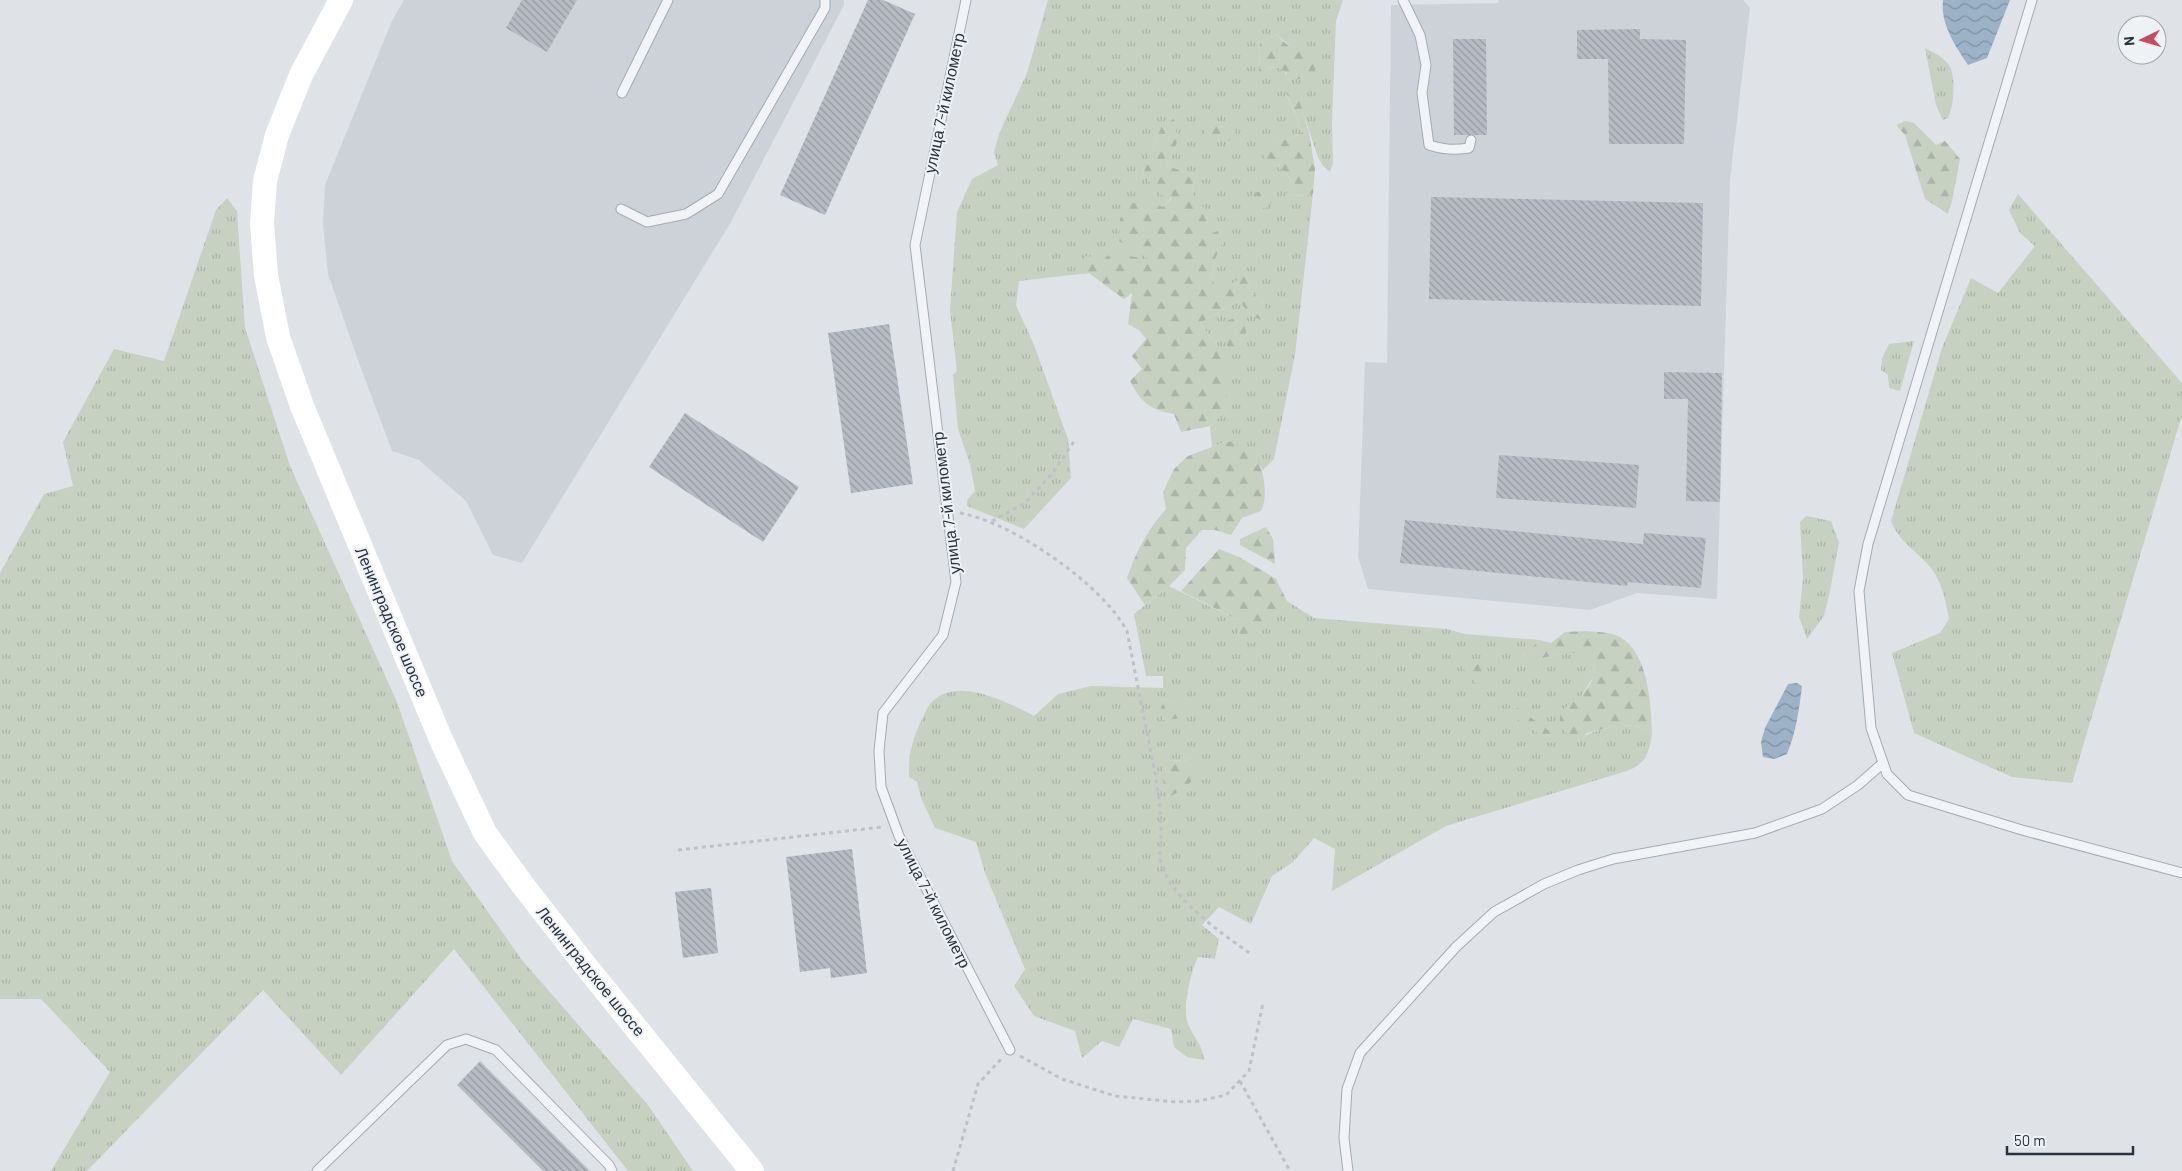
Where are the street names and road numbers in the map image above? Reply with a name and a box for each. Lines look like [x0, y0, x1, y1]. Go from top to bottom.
street label: улица 7-й километр [919, 31, 968, 175]
street label: улица 7-й километр [927, 431, 964, 575]
street label: Ленинградское шоссе [352, 544, 433, 700]
street label: улица 7-й километр [893, 835, 975, 971]
street label: Ленинградское шоссе [533, 902, 650, 1040]

